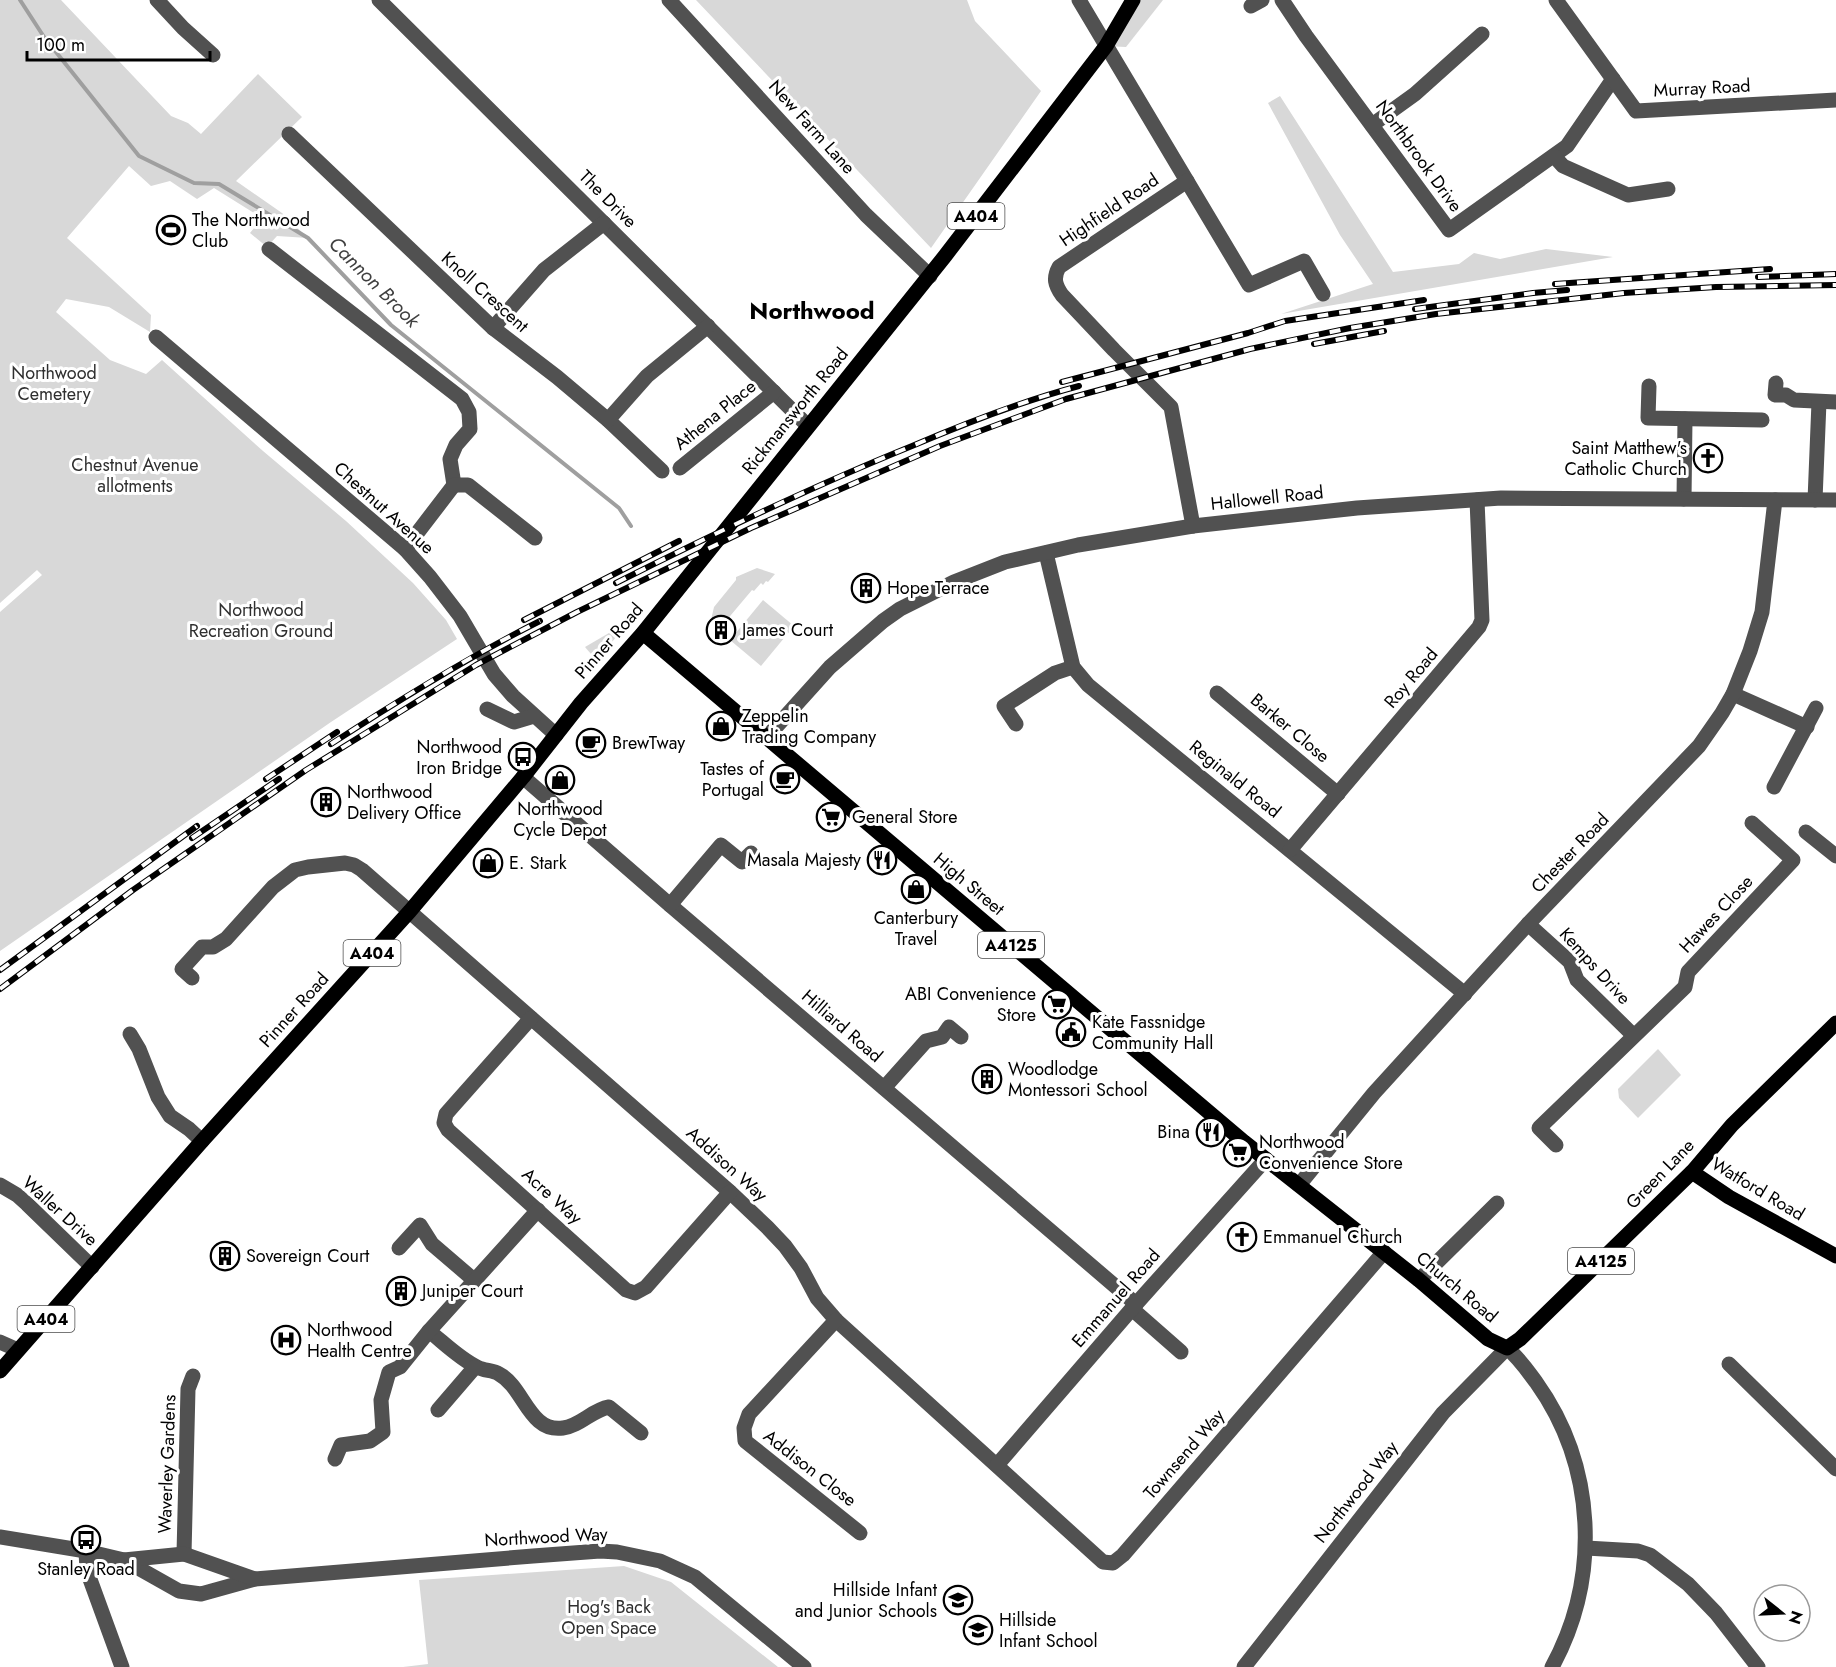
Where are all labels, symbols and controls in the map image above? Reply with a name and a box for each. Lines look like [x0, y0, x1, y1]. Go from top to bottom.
scale bar [27, 24, 210, 62]
text: 100 m [36, 32, 85, 58]
street label: Murray Road [1653, 72, 1751, 104]
street label: New Farm Lane [763, 74, 861, 180]
street label: Northbrook Drive [1369, 95, 1469, 217]
street label: The Drive [573, 164, 643, 234]
street label: Highfield Road [1054, 167, 1164, 253]
road number: A404 [948, 203, 1004, 229]
place label: The Northwood Club [192, 207, 310, 254]
sports icon: The Northwood Club [155, 214, 187, 246]
water label: Cannon Brook [322, 230, 427, 335]
street label: Knoll Crescent [436, 246, 535, 339]
district label: Northwood [749, 293, 875, 328]
street label: Rickmansworth Road [736, 342, 854, 480]
park label: Northwood Cemetery [11, 360, 97, 407]
street label: Athena Place [668, 374, 762, 456]
place label: Saint Matthew's Catholic Church [1564, 435, 1687, 482]
church icon: Saint Matthew's Catholic Church [1692, 442, 1724, 474]
park label: Chestnut Avenue allotments [71, 452, 199, 499]
street label: Chestnut Avenue [328, 456, 440, 560]
street label: Hallowell Road [1209, 479, 1325, 517]
building icon: Hope Terrace [850, 572, 882, 604]
place label: Hope Terrace [887, 575, 989, 601]
park label: Northwood Recreation Ground [189, 597, 333, 644]
street label: Pinner Road [569, 597, 649, 685]
building icon: James Court [705, 614, 737, 646]
place label: James Court [740, 617, 834, 643]
street label: Roy Road [1378, 642, 1444, 714]
street label: Barker Close [1245, 687, 1335, 769]
place label: Zeppelin Trading Company [742, 703, 876, 750]
shop icon: Zeppelin Trading Company [705, 710, 737, 742]
cafe icon: BrewTway [575, 727, 607, 759]
place label: BrewTway [612, 730, 685, 756]
place label: Northwood Iron Bridge [416, 734, 502, 781]
street label: Reginald Road [1184, 734, 1286, 824]
bus stop icon: Northwood Iron Bridge [507, 741, 539, 773]
place label: Tastes of Portugal [700, 756, 765, 803]
cafe icon: Tastes of Portugal [769, 763, 801, 795]
shop icon: Northwood Cycle Depot [544, 764, 576, 796]
place label: Northwood Delivery Office [347, 779, 461, 826]
building icon: Northwood Delivery Office [310, 786, 342, 818]
place label: Northwood Cycle Depot [513, 796, 607, 843]
supermarket icon: General Store [815, 801, 847, 833]
place label: General Store [852, 804, 958, 830]
street label: Chester Road [1525, 807, 1615, 899]
restaurant icon: Masala Majesty [866, 844, 898, 876]
shop icon: E. Stark [472, 847, 504, 879]
place label: Masala Majesty [747, 847, 861, 873]
street label: High Street [928, 847, 1011, 922]
place label: E. Stark [509, 850, 567, 876]
street label: Hawes Close [1673, 869, 1759, 959]
shop icon: Canterbury Travel [900, 873, 932, 905]
place label: Canterbury Travel [874, 905, 958, 952]
street label: Kemps Drive [1553, 922, 1637, 1010]
road number: A4125 [978, 932, 1044, 958]
road number: A404 [344, 940, 400, 966]
street label: Pinner Road [253, 967, 335, 1053]
place label: ABI Convenience Store [905, 981, 1036, 1028]
street label: Hilliard Road [796, 983, 888, 1069]
supermarket icon: ABI Convenience Store [1041, 988, 1073, 1020]
place label: Kate Fassnidge Community Hall [1092, 1009, 1213, 1056]
public building icon: Kate Fassnidge Community Hall [1055, 1016, 1087, 1048]
place label: Woodlodge Montessori School [1008, 1056, 1148, 1103]
building icon: Woodlodge Montessori School [971, 1063, 1003, 1095]
restaurant icon: Bina [1195, 1116, 1227, 1148]
place label: Bina [1157, 1119, 1190, 1145]
street label: Addison Way [681, 1120, 773, 1208]
place label: Northwood Convenience Store [1259, 1129, 1403, 1176]
street label: Green Lane [1620, 1133, 1700, 1215]
supermarket icon: Northwood Convenience Store [1222, 1136, 1254, 1168]
street label: Watford Road [1706, 1151, 1810, 1227]
street label: Acre Way [516, 1162, 588, 1230]
street label: Waller Drive [16, 1170, 104, 1252]
church icon: Emmanuel Church [1226, 1221, 1258, 1253]
place label: Emmanuel Church [1263, 1224, 1403, 1250]
building icon: Sovereign Court [209, 1240, 241, 1272]
place label: Sovereign Court [246, 1243, 370, 1269]
street label: Emmanuel Road [1066, 1243, 1166, 1353]
street label: Church Road [1411, 1245, 1503, 1329]
road number: A4125 [1568, 1248, 1634, 1274]
building icon: Juniper Court [385, 1275, 417, 1307]
place label: Juniper Court [420, 1278, 524, 1304]
road number: A404 [18, 1306, 74, 1332]
place label: Northwood Health Centre [307, 1317, 412, 1364]
hospital icon: Northwood Health Centre [270, 1324, 302, 1356]
street label: Waverley Gardens [152, 1394, 182, 1534]
street label: Townsend Way [1137, 1403, 1231, 1505]
street label: Addison Close [758, 1423, 862, 1513]
street label: Northwood Way [1308, 1435, 1404, 1549]
street label: Northwood Way [484, 1521, 608, 1553]
bus stop icon: Stanley Road [70, 1524, 102, 1556]
place label: Stanley Road [37, 1556, 135, 1582]
place label: Hillside Infant and Junior Schools [795, 1577, 938, 1624]
north arrow [1752, 1583, 1812, 1643]
school or university icon: Hillside Infant and Junior Schools [942, 1584, 974, 1616]
park label: Hog's Back Open Space [561, 1594, 657, 1641]
place label: Hillside Infant School [999, 1607, 1098, 1654]
text: N [1783, 1608, 1809, 1627]
school or university icon: Hillside Infant School [962, 1614, 994, 1646]

